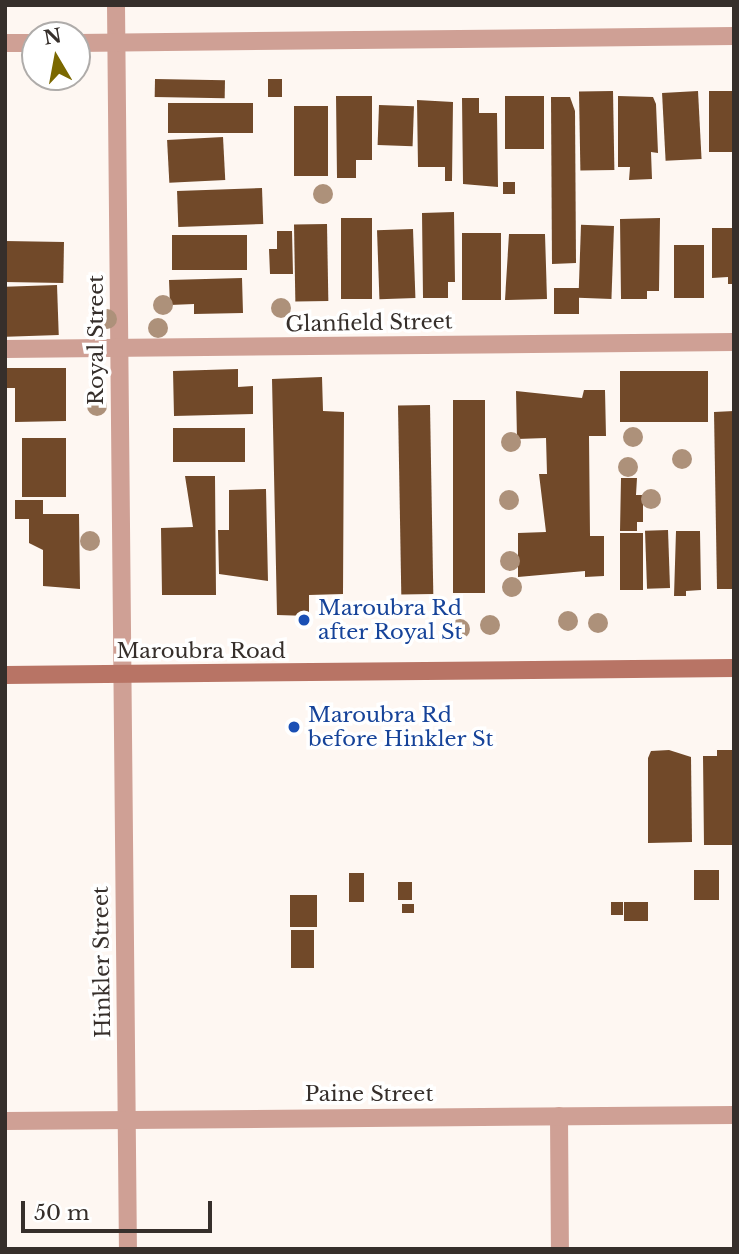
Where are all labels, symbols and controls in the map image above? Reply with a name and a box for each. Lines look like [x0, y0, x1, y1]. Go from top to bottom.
north arrow [21, 21, 91, 91]
text: N [42, 24, 63, 50]
street label: Royal Street [83, 275, 109, 405]
street label: Glanfield Street [285, 309, 453, 337]
place label: Maroubra Rd after Royal St [318, 595, 463, 645]
marker: Maroubra Rd after Royal St [296, 612, 312, 628]
street label: Maroubra Road [116, 638, 286, 664]
place label: Maroubra Rd before Hinkler St [308, 702, 494, 752]
marker: Maroubra Rd before Hinkler St [286, 719, 302, 735]
street label: Hinkler Street [88, 886, 116, 1038]
street label: Paine Street [305, 1081, 433, 1107]
scale bar [24, 1188, 215, 1232]
text: 50 m [34, 1200, 89, 1226]

